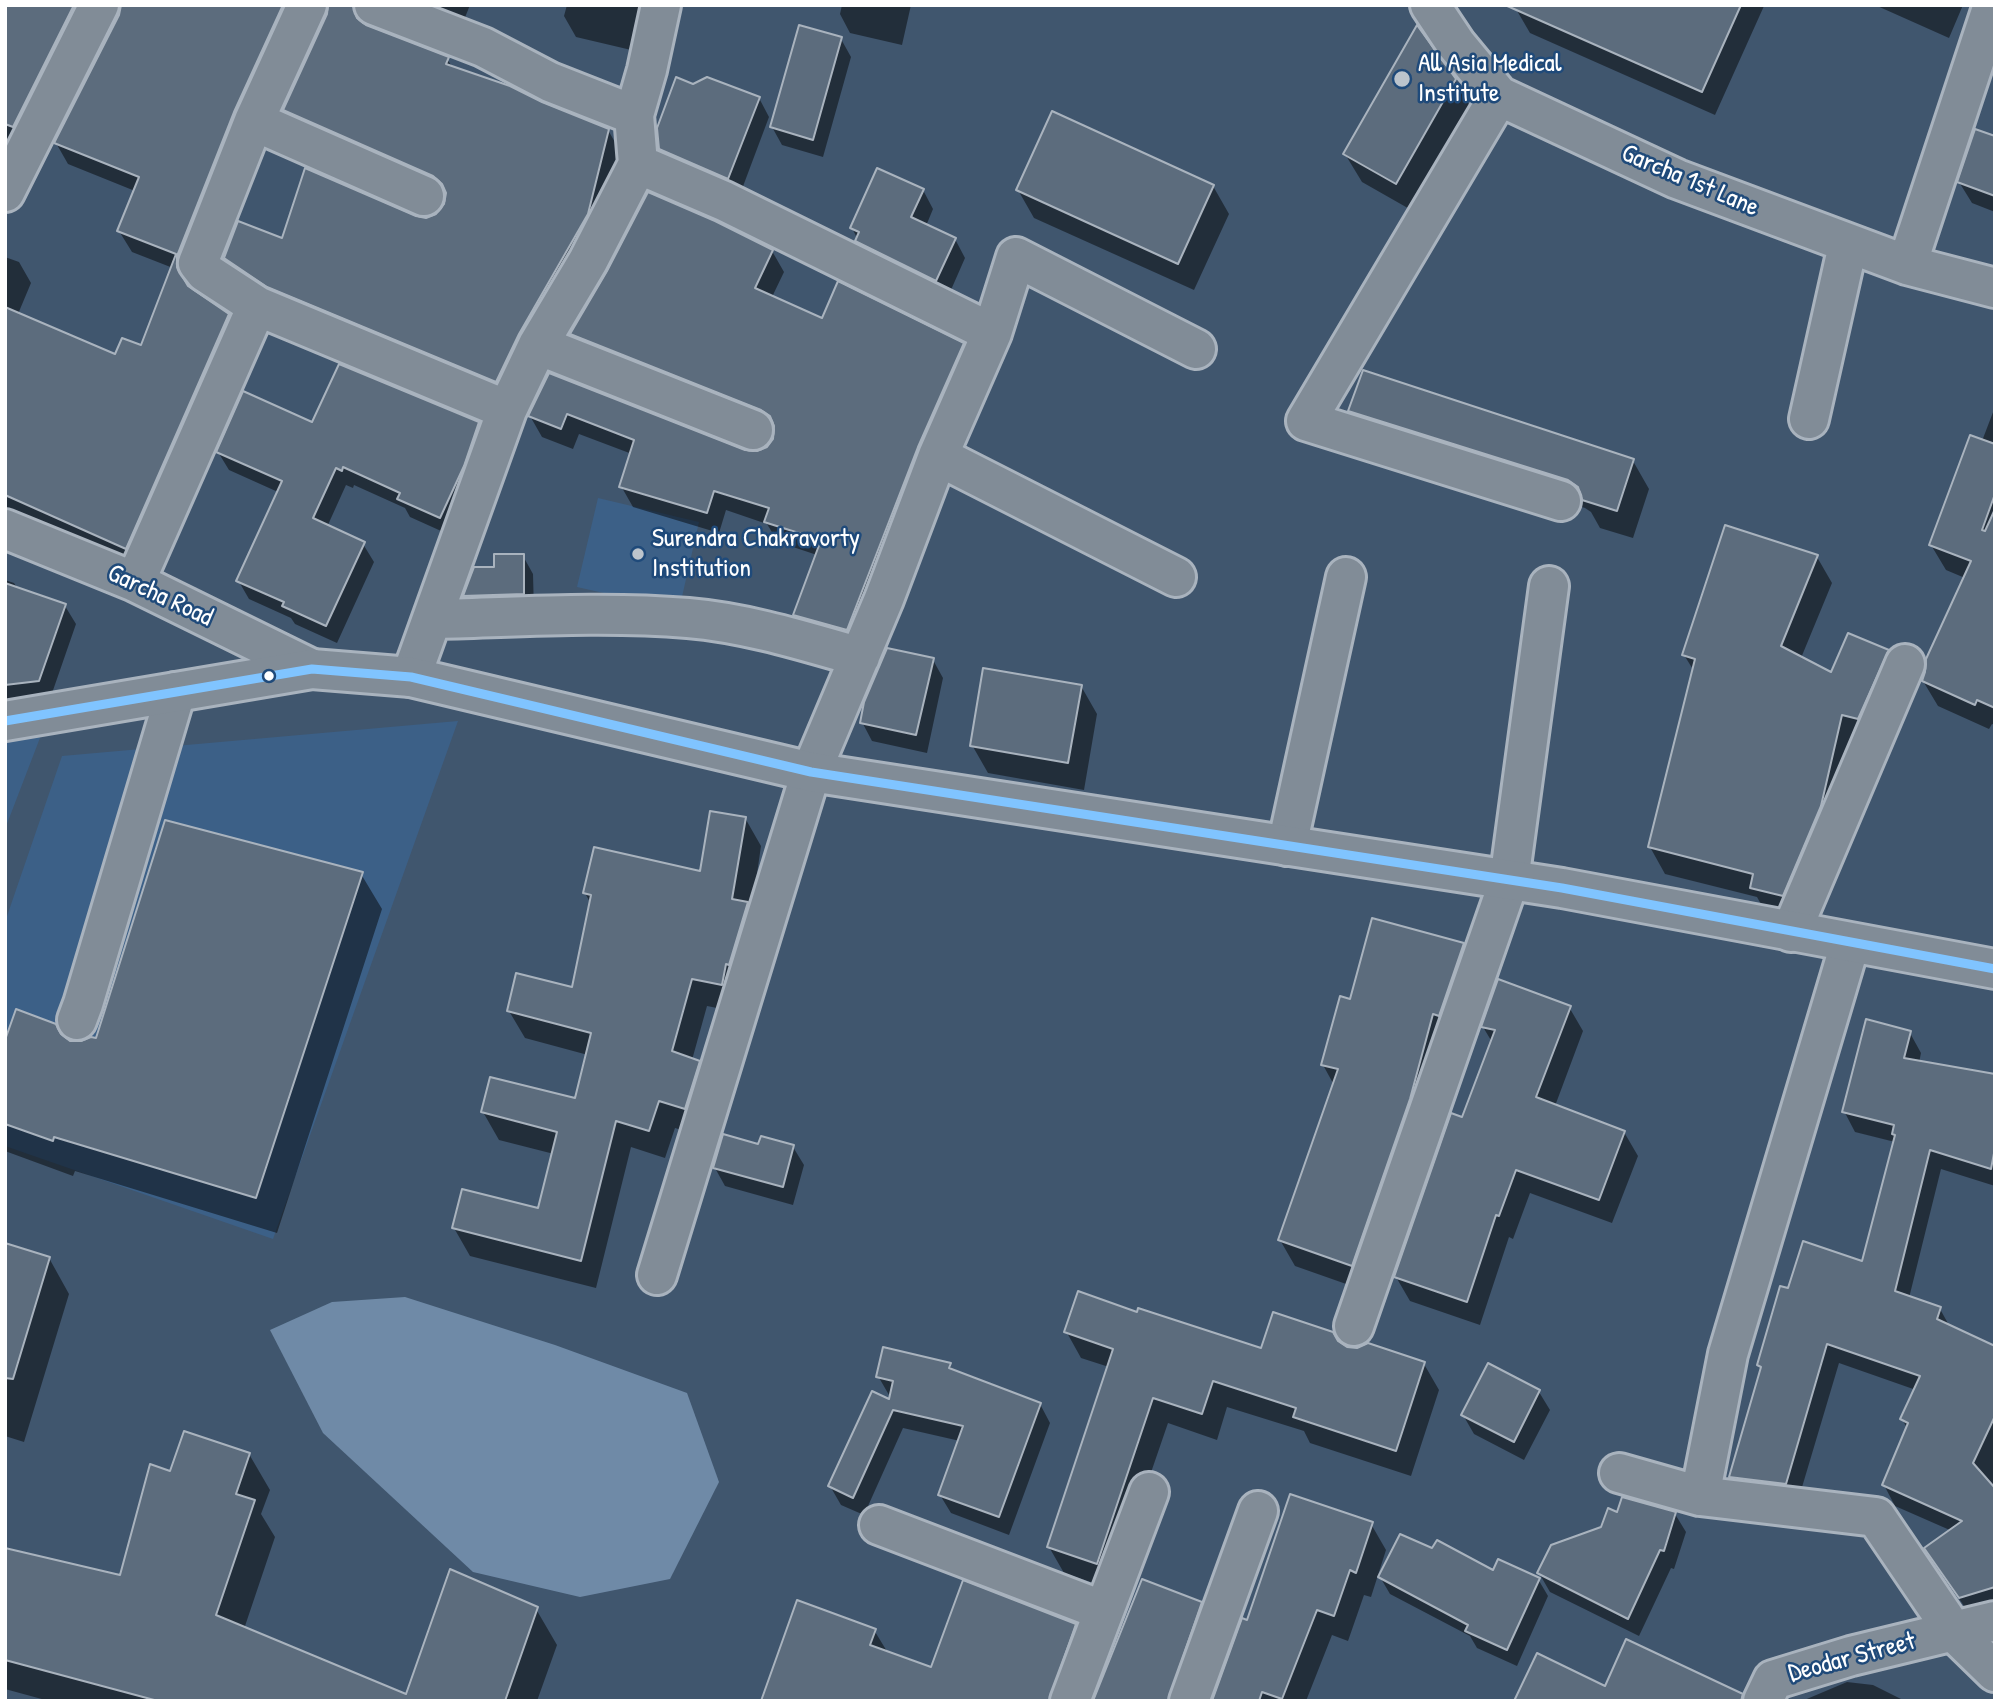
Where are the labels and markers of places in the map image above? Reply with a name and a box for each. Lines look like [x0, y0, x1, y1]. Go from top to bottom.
place label: All Asia Medical Institute [1418, 48, 1562, 110]
marker: All Asia Medical Institute [1392, 69, 1412, 89]
place label: Surendra Chakravorty Institution [652, 523, 860, 584]
marker: Surendra Chakravorty Institution [630, 546, 646, 562]
unlabelled marker [262, 669, 276, 683]

